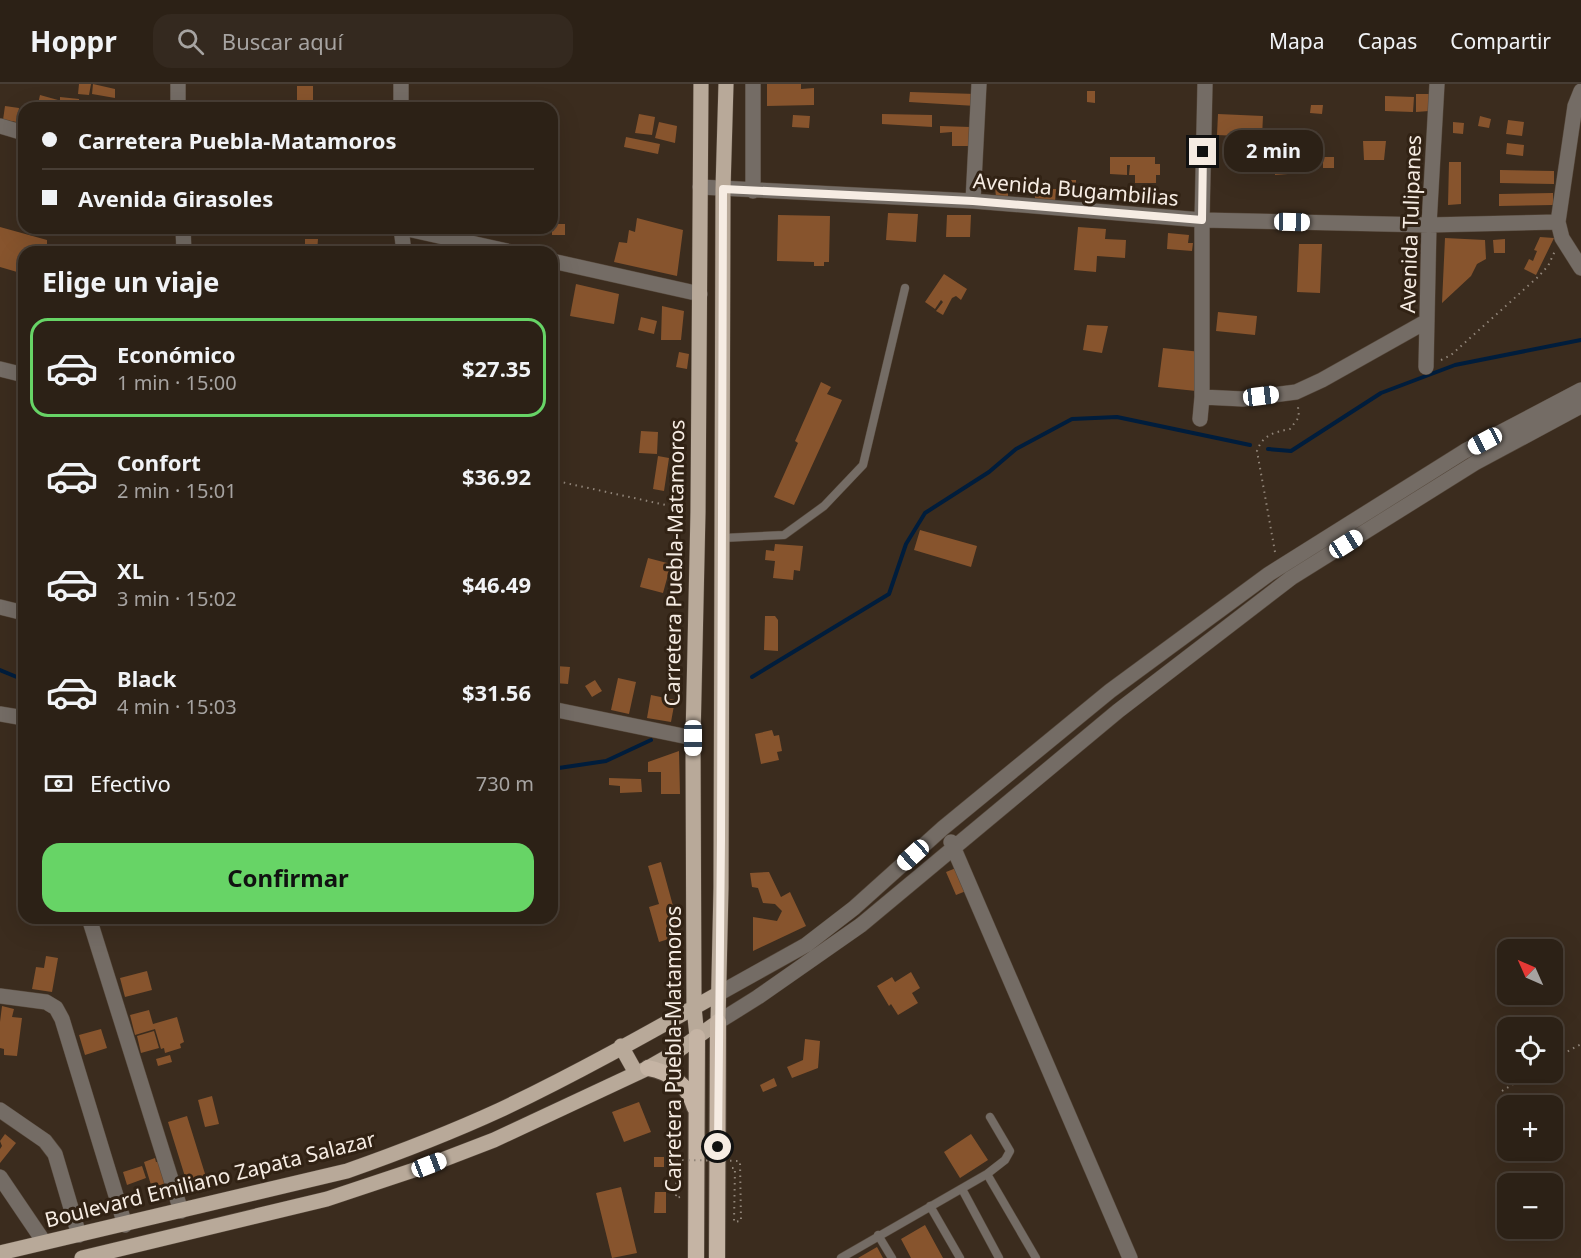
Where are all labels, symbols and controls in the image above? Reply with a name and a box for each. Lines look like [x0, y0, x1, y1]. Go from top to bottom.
search box [153, 14, 573, 68]
text: Hoppr [30, 22, 117, 60]
icon: search [174, 25, 207, 58]
text: Buscar aquí [222, 26, 343, 56]
text: Mapa [1269, 27, 1325, 55]
text: Capas [1358, 27, 1417, 55]
text: Compartir [1450, 27, 1551, 55]
text: Carretera Puebla-Matamoros [78, 125, 396, 155]
callout: 2 min [1224, 131, 1323, 173]
street label: Avenida Tulipanes [1393, 134, 1427, 314]
text: 2 min [1246, 137, 1301, 164]
route end [1189, 138, 1216, 165]
street label: Avenida Bugambilias [972, 166, 1180, 212]
text: Avenida Girasoles [78, 183, 273, 213]
car [1274, 213, 1310, 231]
text: Elige un viaje [42, 263, 219, 300]
text: Económico [117, 339, 236, 369]
icon: car [45, 341, 99, 395]
text: $27.35 [462, 353, 531, 383]
text: 1 min · 15:00 [117, 369, 237, 396]
car [1242, 385, 1280, 407]
street label: Carretera Puebla-Matamoros [658, 419, 690, 707]
car [1465, 425, 1505, 457]
text: Confort [117, 447, 201, 477]
icon: car [45, 449, 99, 503]
text: $36.92 [462, 461, 531, 491]
text: 2 min · 15:01 [117, 477, 237, 504]
car [1326, 527, 1366, 561]
text: XL [117, 555, 144, 585]
icon: car [45, 557, 99, 611]
text: $46.49 [462, 569, 531, 599]
text: 3 min · 15:02 [117, 585, 237, 612]
text: Black [117, 663, 176, 693]
icon: car [45, 665, 99, 719]
text: $31.56 [462, 677, 531, 707]
text: 4 min · 15:03 [117, 693, 237, 720]
car [684, 720, 702, 756]
icon: cash [42, 767, 75, 800]
text: Efectivo [90, 768, 171, 798]
text: 730 m [476, 770, 534, 797]
car [894, 836, 932, 874]
button: Confirmar [42, 843, 534, 912]
street label: Carretera Puebla-Matamoros [659, 906, 687, 1192]
north arrow [1497, 939, 1563, 1005]
map controls [1497, 939, 1563, 1239]
button: locate [1497, 1017, 1563, 1083]
button: + [1497, 1095, 1563, 1161]
street label: Boulevard Emiliano Zapata Salazar [42, 1124, 379, 1234]
route start [704, 1133, 731, 1160]
car [409, 1150, 449, 1180]
button: − [1497, 1173, 1563, 1239]

